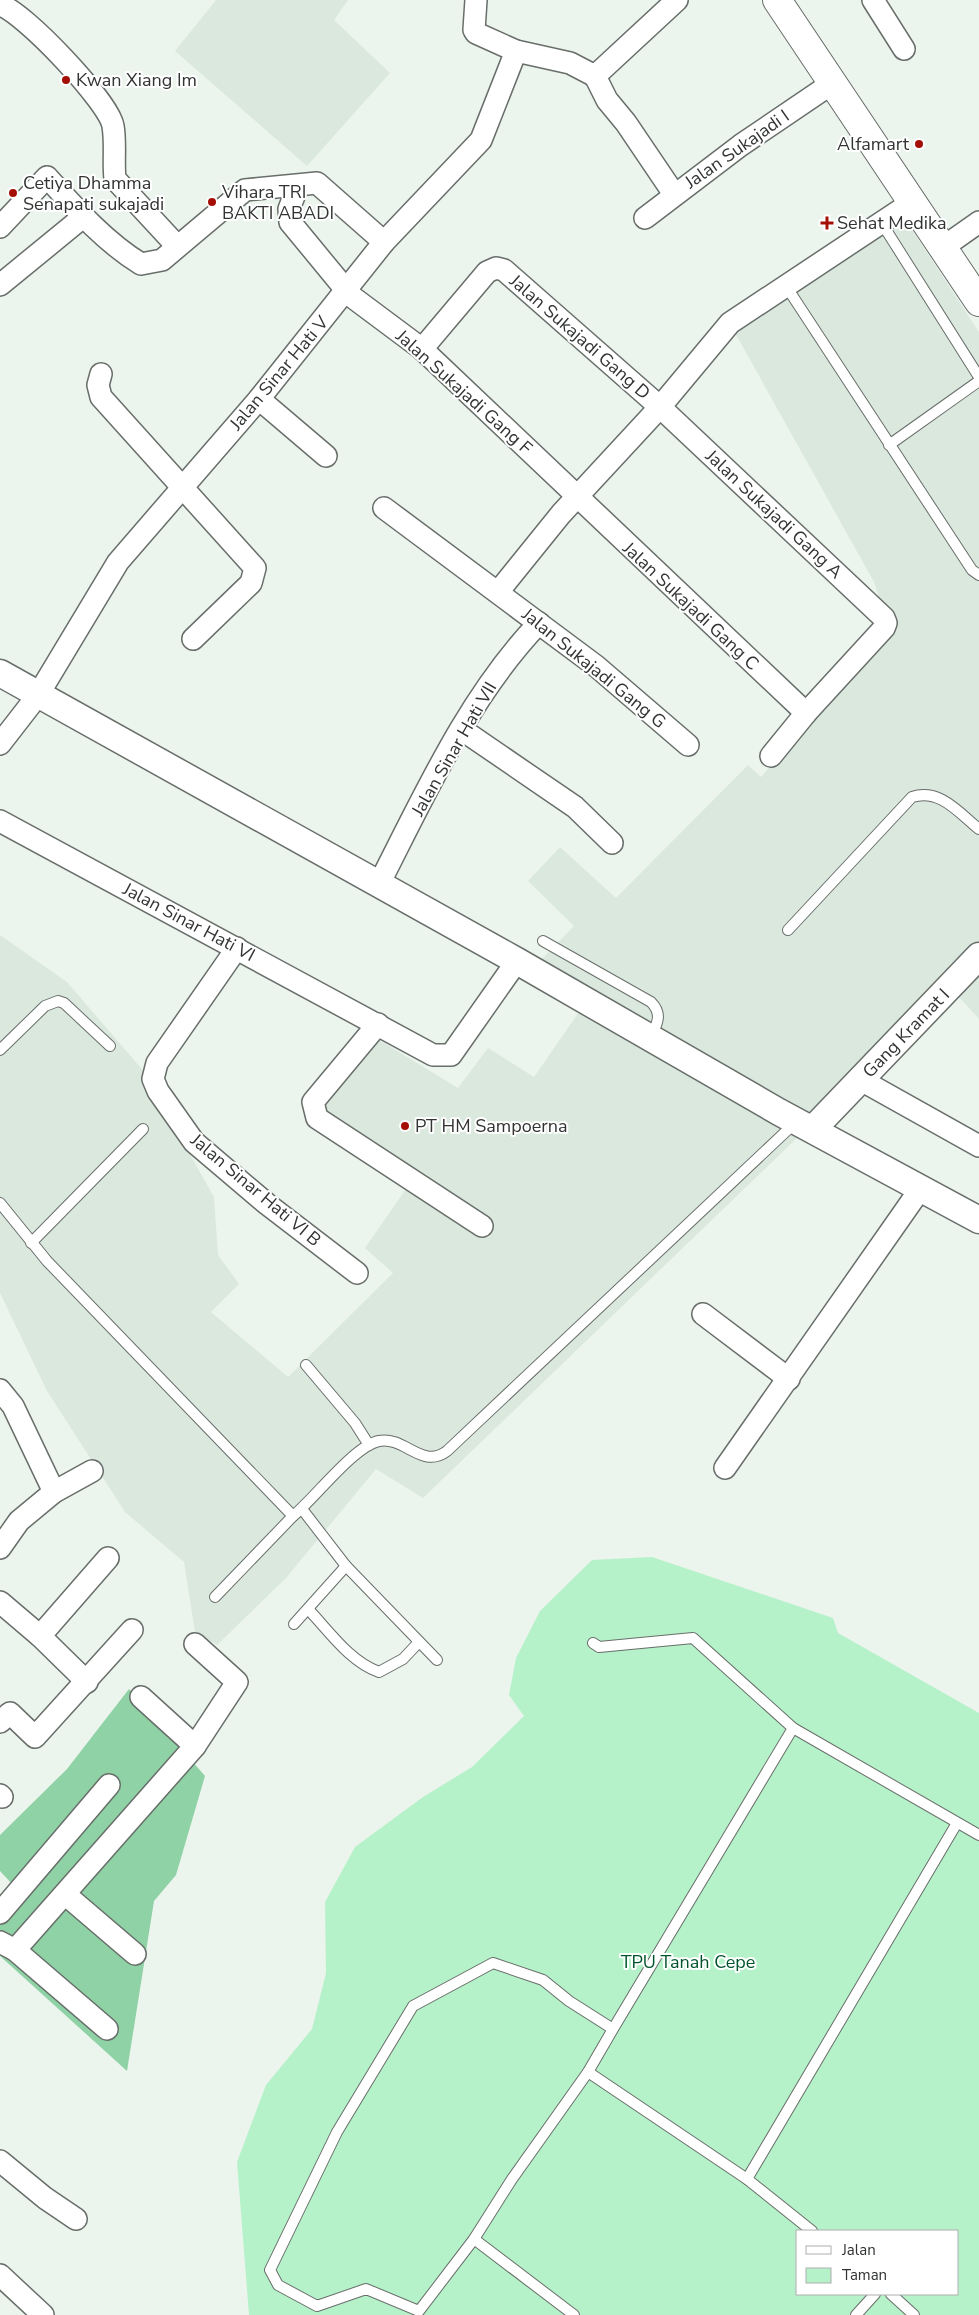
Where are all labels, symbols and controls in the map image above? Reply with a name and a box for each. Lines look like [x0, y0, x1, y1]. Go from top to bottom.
place label: Kwan Xiang Im [76, 68, 197, 92]
marker: Kwan Xiang Im [60, 74, 72, 86]
street label: Jalan Sukajadi I [679, 104, 794, 195]
place label: Alfamart [837, 132, 910, 156]
marker: Alfamart [913, 138, 925, 150]
place label: Cetiya Dhamma Senapati sukajadi [23, 171, 164, 216]
place label: Vihara TRI BAKTI ABADI [221, 180, 334, 225]
marker: Cetiya Dhamma Senapati sukajadi [7, 187, 19, 199]
marker: Vihara TRI BAKTI ABADI [206, 196, 218, 208]
place label: Sehat Medika [837, 211, 946, 235]
marker: Sehat Medika [821, 217, 833, 229]
street label: Jalan Sukajadi Gang D [504, 269, 655, 405]
street label: Jalan Sinar Hati V [224, 310, 334, 436]
street label: Jalan Sukajadi Gang F [390, 324, 537, 460]
street label: Jalan Sukajadi Gang A [700, 444, 848, 584]
street label: Jalan Sukajadi Gang C [617, 536, 764, 675]
street label: Jalan Sukajadi Gang G [516, 602, 671, 734]
street label: Jalan Sinar Hati VII [405, 678, 502, 821]
street label: Jalan Sinar Hati VI [118, 877, 259, 967]
street label: Gang Kramat I [857, 983, 955, 1083]
place label: PT HM Sampoerna [415, 1114, 568, 1138]
marker: PT HM Sampoerna [399, 1120, 411, 1132]
street label: Jalan Sinar Hati VI B [185, 1128, 326, 1252]
park label: TPU Tanah Cepe [621, 1950, 755, 1974]
legend [796, 2230, 959, 2295]
text: Jalan [841, 2240, 876, 2260]
text: Taman [842, 2265, 887, 2285]

